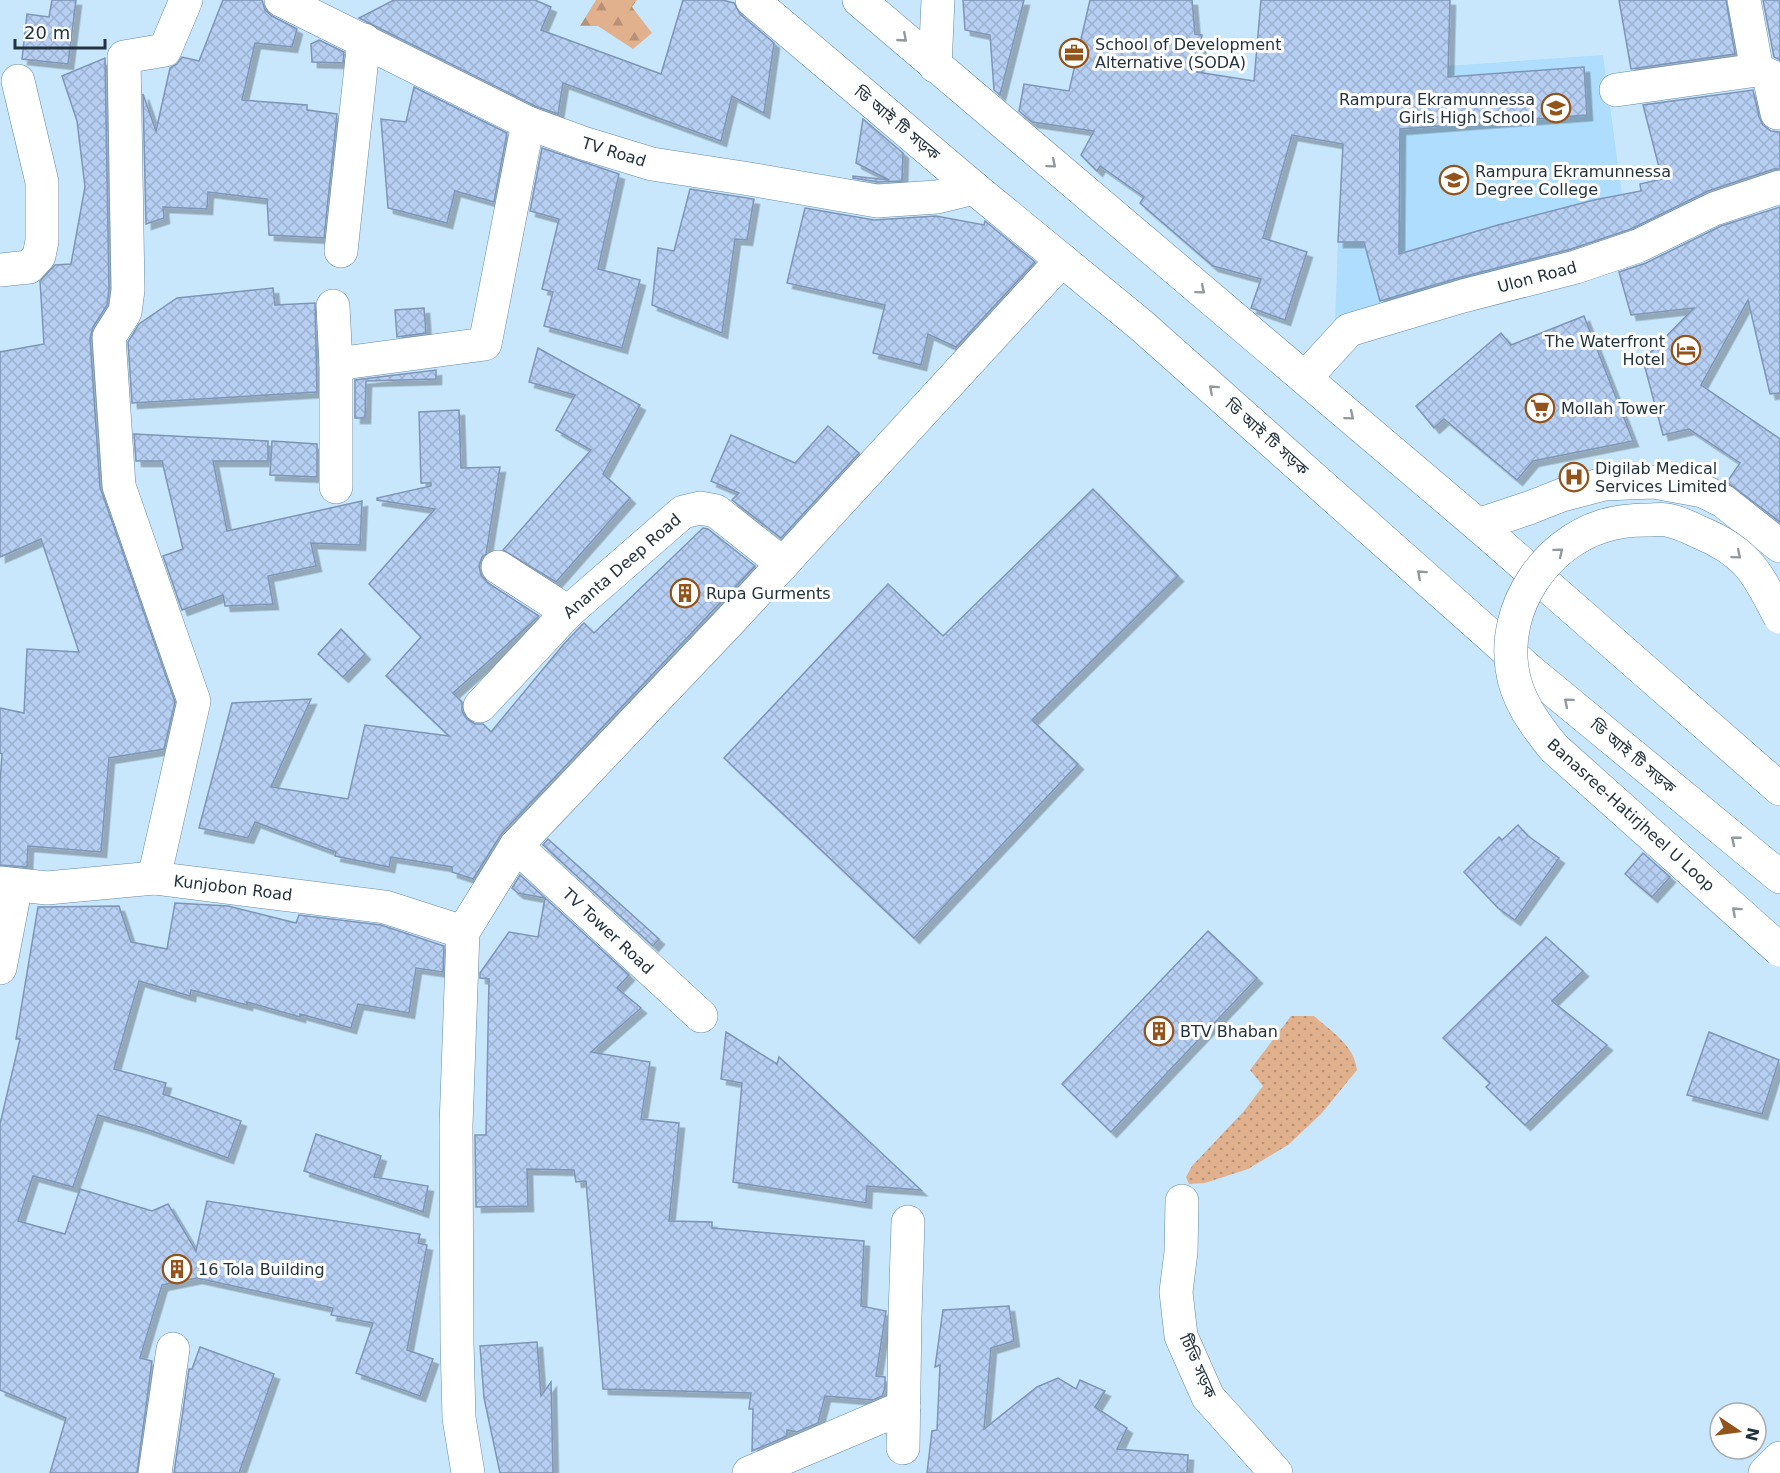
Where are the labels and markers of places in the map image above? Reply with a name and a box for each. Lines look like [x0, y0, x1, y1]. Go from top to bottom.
place label: School of Development Alternative (SODA) [1095, 35, 1281, 72]
office icon: School of Development Alternative (SODA) [1058, 37, 1090, 69]
place label: Rampura Ekramunnessa Girls High School [1339, 90, 1535, 127]
school or university icon: Rampura Ekramunnessa Girls High School [1540, 92, 1572, 124]
place label: Rampura Ekramunnessa Degree College [1475, 162, 1671, 199]
school or university icon: Rampura Ekramunnessa Degree College [1438, 164, 1470, 196]
place label: The Waterfront Hotel [1544, 332, 1665, 369]
hotel icon: The Waterfront Hotel [1670, 334, 1702, 366]
supermarket icon: Mollah Tower [1524, 392, 1556, 424]
place label: Mollah Tower [1561, 399, 1665, 418]
place label: Digilab Medical Services Limited [1595, 459, 1727, 496]
hospital icon: Digilab Medical Services Limited [1558, 461, 1590, 493]
building icon: Rupa Gurments [669, 577, 701, 609]
place label: Rupa Gurments [706, 584, 831, 603]
building icon: BTV Bhaban [1143, 1015, 1175, 1047]
place label: BTV Bhaban [1180, 1022, 1278, 1041]
building icon: 16 Tola Building [161, 1253, 193, 1285]
place label: 16 Tola Building [198, 1260, 325, 1279]

